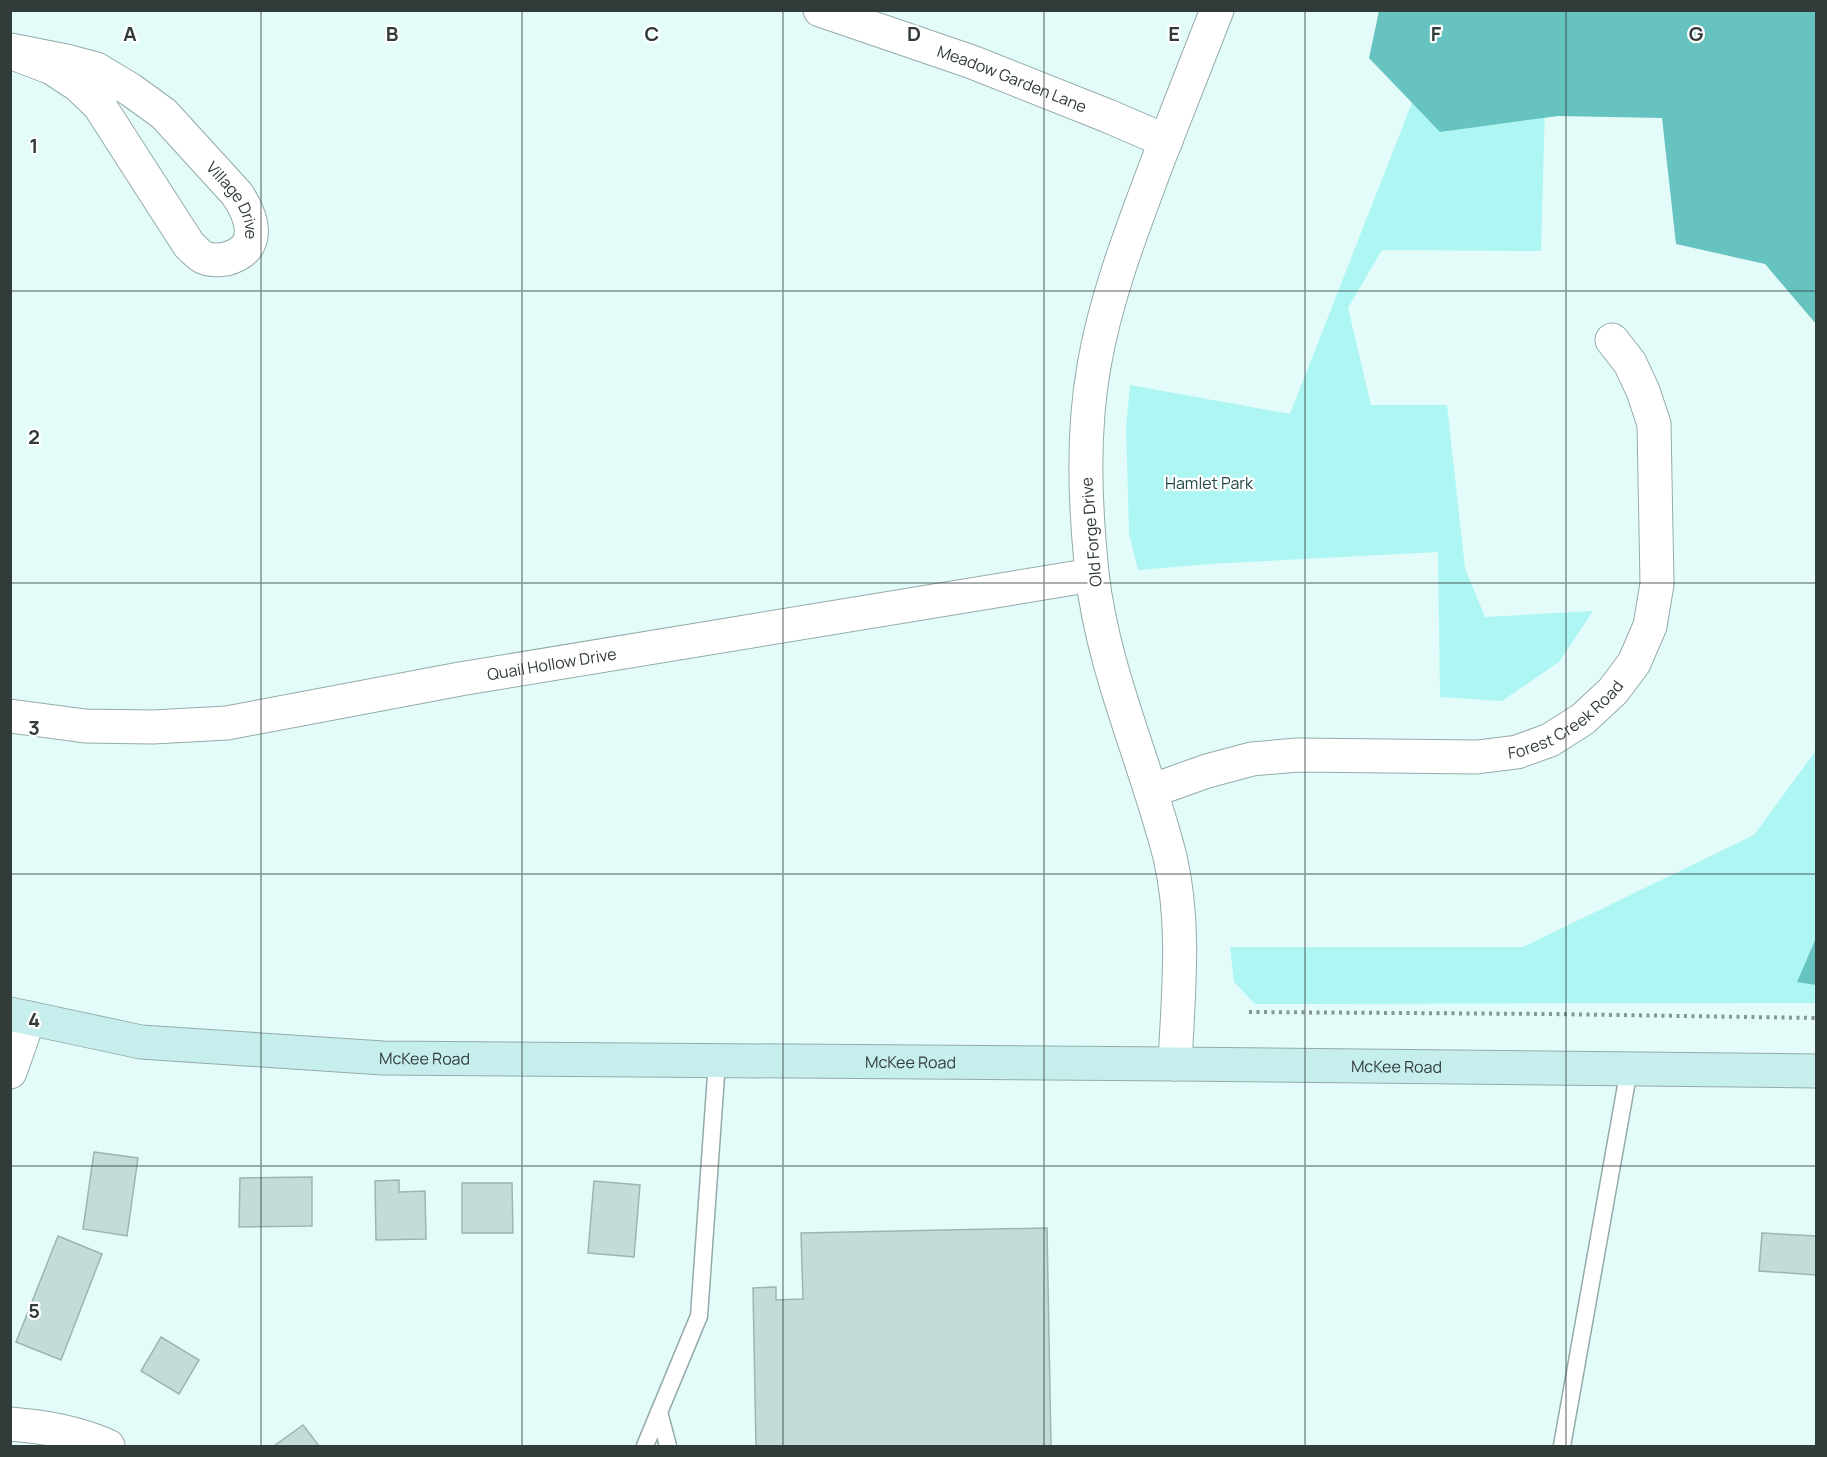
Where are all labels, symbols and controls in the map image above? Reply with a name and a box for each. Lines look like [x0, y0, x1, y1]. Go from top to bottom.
text: A [123, 20, 137, 47]
text: B [386, 20, 399, 47]
text: C [645, 20, 659, 47]
text: D [907, 20, 921, 47]
text: E [1168, 20, 1180, 47]
text: F [1431, 20, 1442, 47]
text: G [1689, 20, 1704, 47]
street label: Meadow Garden Lane [934, 40, 1090, 117]
text: 1 [30, 132, 38, 159]
street label: Village Drive [202, 157, 263, 240]
text: 2 [28, 423, 40, 450]
park label: Hamlet Park [1165, 472, 1254, 494]
street label: Old Forge Drive [1075, 476, 1107, 588]
street label: Quail Hollow Drive [486, 642, 618, 685]
street label: Forest Creek Road [1507, 676, 1628, 764]
text: 3 [28, 714, 40, 741]
text: 4 [28, 1006, 40, 1033]
street label: McKee Road [379, 1047, 470, 1070]
street label: McKee Road [865, 1051, 956, 1073]
street label: McKee Road [1351, 1055, 1442, 1078]
text: 5 [28, 1297, 40, 1324]

